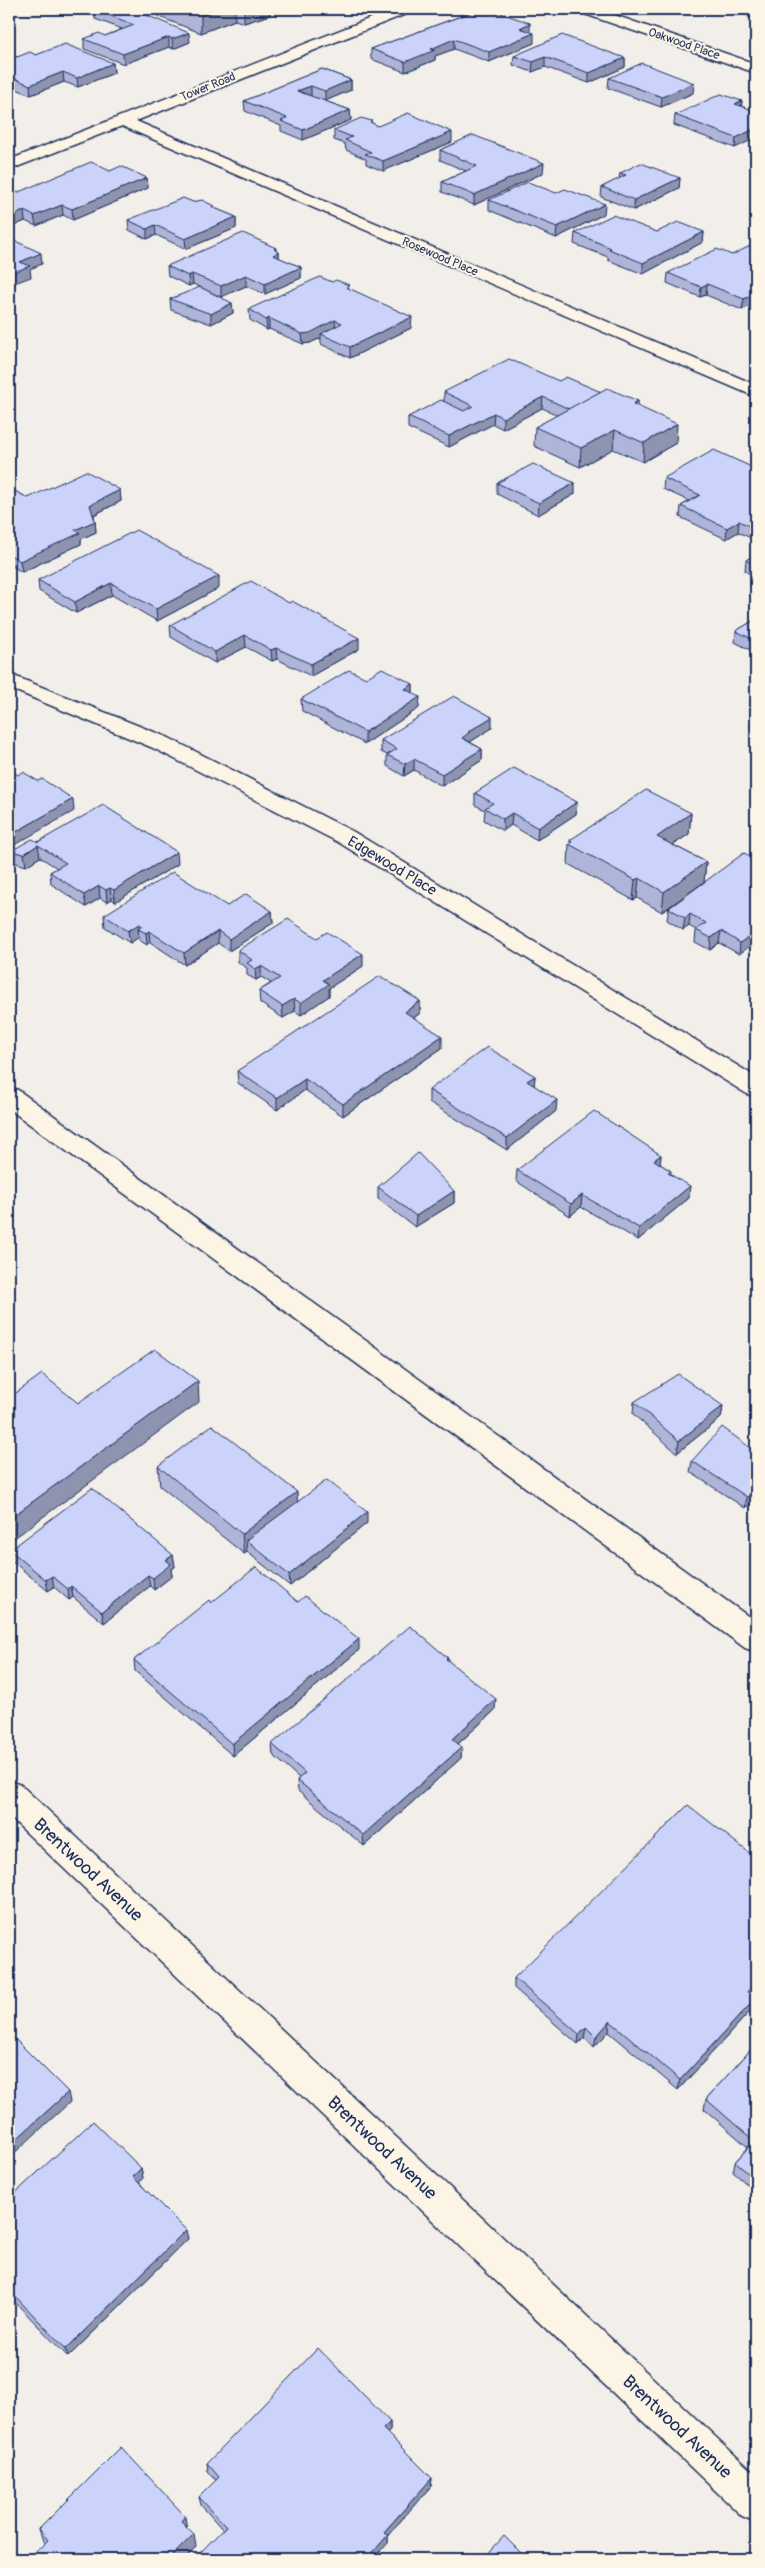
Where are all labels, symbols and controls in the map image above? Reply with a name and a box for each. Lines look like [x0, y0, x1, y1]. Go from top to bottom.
street label: Oakwood Place [646, 25, 722, 63]
street label: Tower Road [178, 69, 238, 105]
street label: Rosewood Place [400, 234, 480, 280]
street label: Edgewood Place [344, 832, 441, 900]
street label: Brentwood Avenue [28, 1813, 148, 1927]
street label: Brentwood Avenue [322, 2091, 442, 2205]
street label: Brentwood Avenue [617, 2370, 737, 2484]

